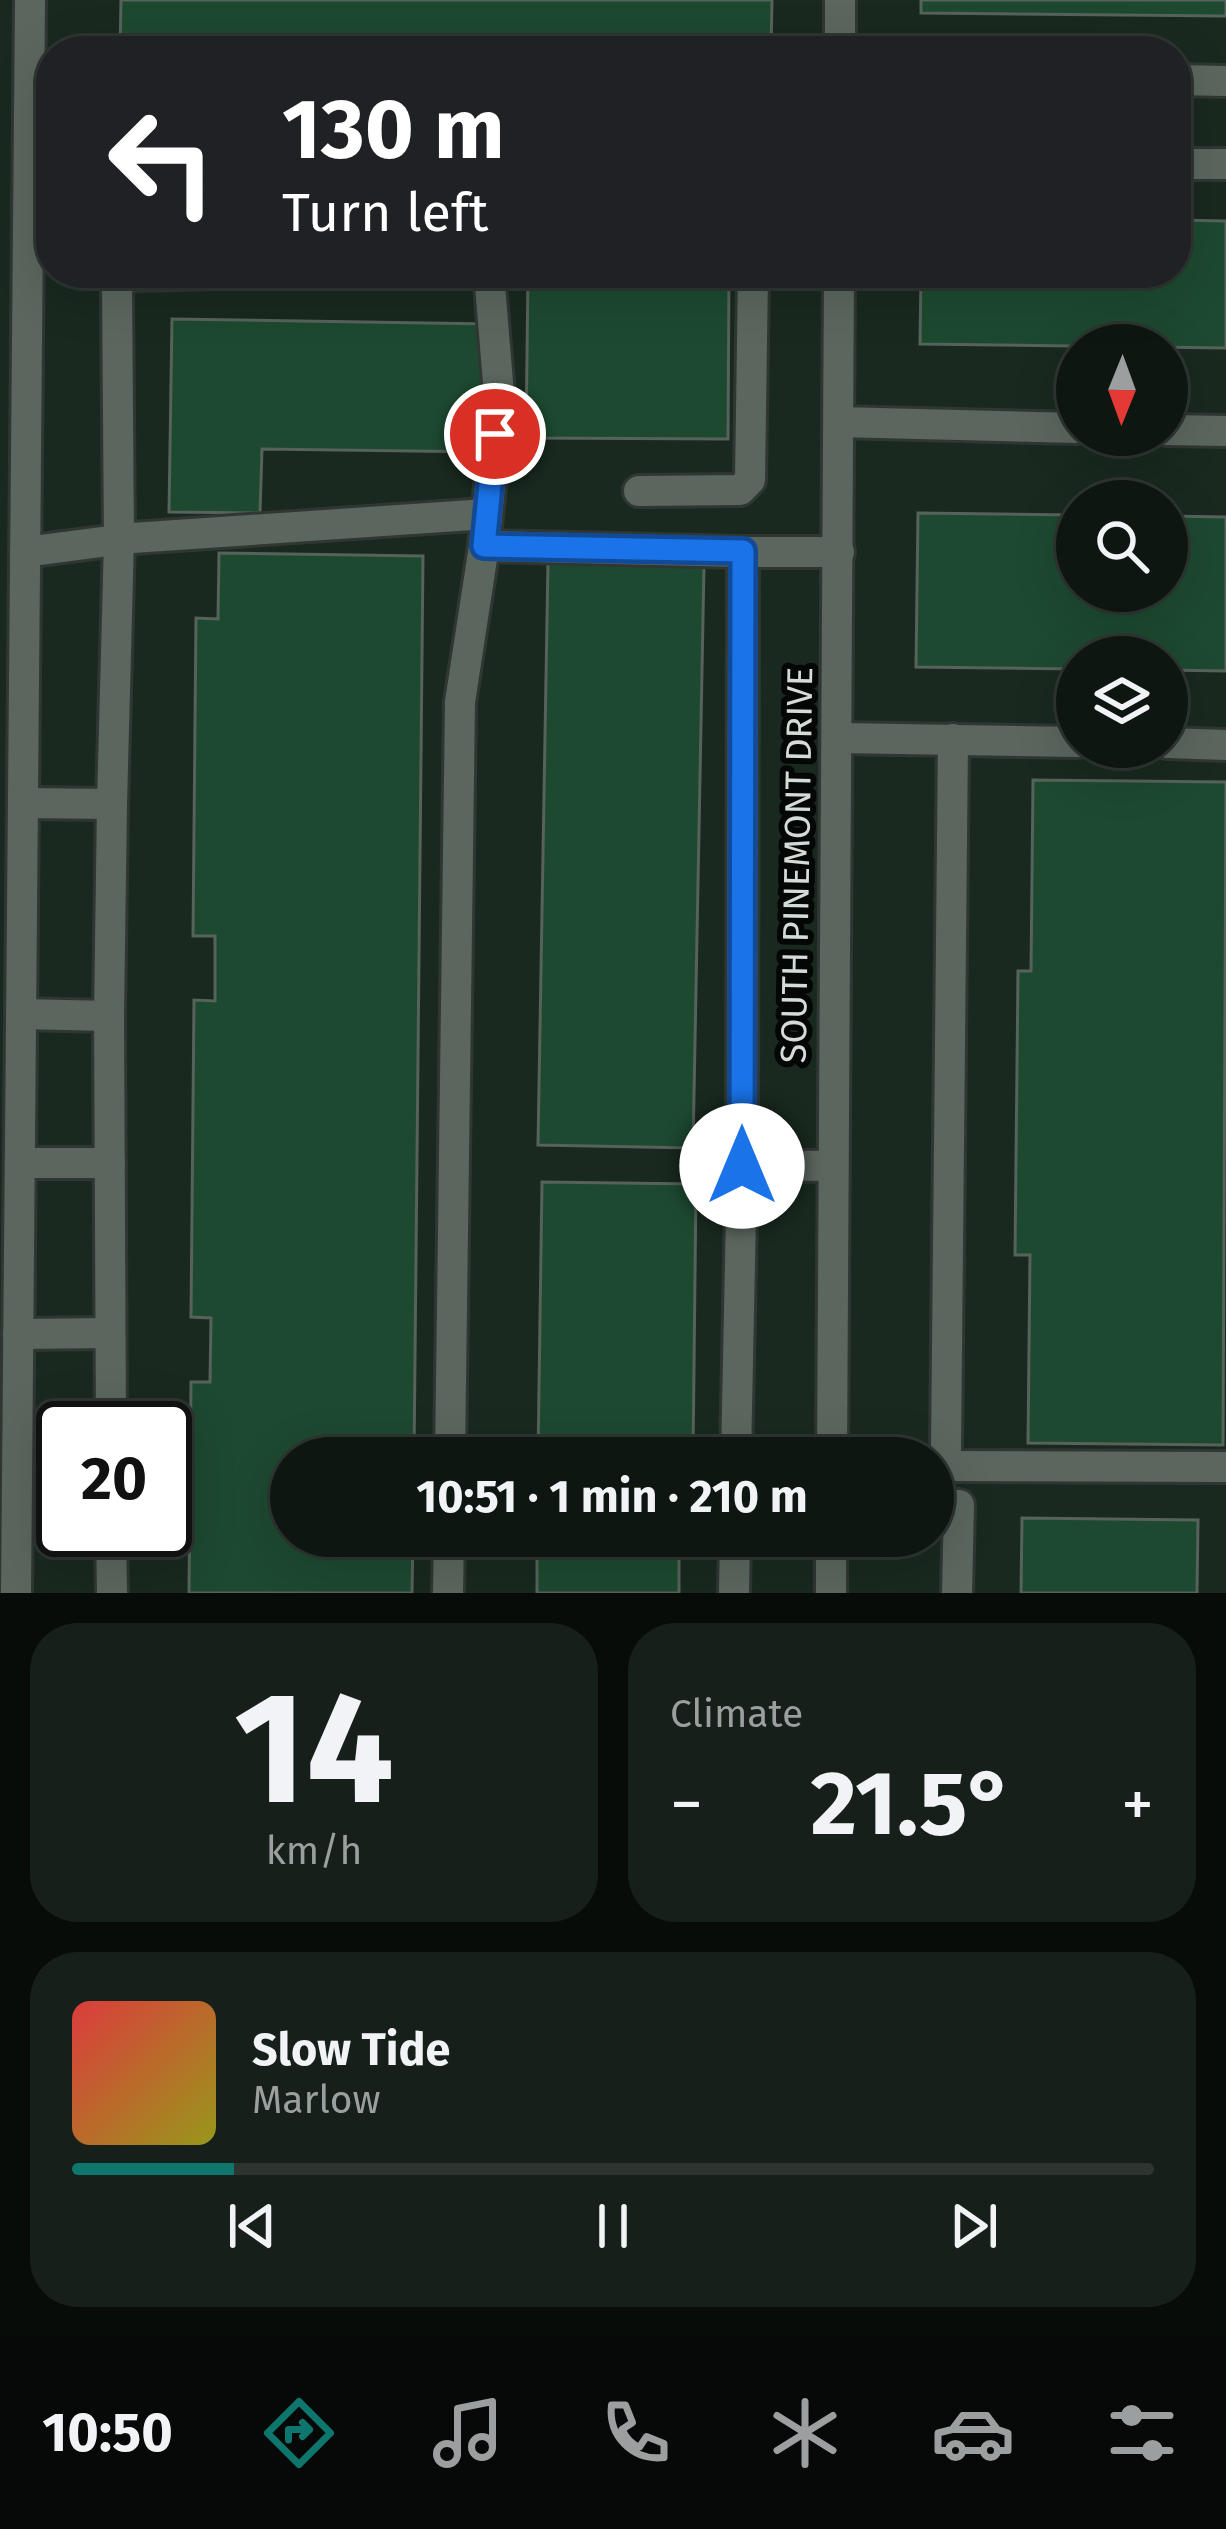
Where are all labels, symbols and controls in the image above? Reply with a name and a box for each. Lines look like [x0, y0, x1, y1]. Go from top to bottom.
text: 130 m [282, 79, 505, 180]
icon: left [84, 84, 240, 240]
text: Turn left [282, 181, 489, 245]
north arrow [1056, 324, 1188, 456]
map controls [1056, 324, 1188, 768]
pin [444, 383, 546, 485]
icon: arrive [462, 401, 528, 467]
button: search [1056, 480, 1188, 612]
button: layers [1056, 636, 1188, 768]
street label: SOUTH PINEMONT DRIVE [772, 666, 822, 1064]
position arrow [679, 1103, 805, 1229]
speed limit sign: 20 [36, 1401, 192, 1557]
text: 10:51 · 1 min · 210 m [416, 1470, 808, 1524]
text: 14 [234, 1656, 394, 1843]
text: Climate [670, 1691, 803, 1737]
text: 21.5° [811, 1750, 1014, 1858]
text: − [670, 1765, 703, 1844]
text: + [1121, 1765, 1154, 1844]
text: km/h [266, 1828, 362, 1874]
text: Slow Tide [252, 2023, 450, 2077]
text: Marlow [252, 2077, 381, 2123]
icon: previous [219, 2193, 285, 2259]
icon: pause [580, 2193, 646, 2259]
icon: next [941, 2193, 1007, 2259]
icon: directions [257, 2391, 341, 2475]
icon: music [426, 2391, 510, 2475]
icon: phone [594, 2391, 678, 2475]
icon: climate [763, 2391, 847, 2475]
icon: car [931, 2391, 1015, 2475]
icon: filters [1100, 2391, 1184, 2475]
text: 10:50 [42, 2401, 173, 2465]

